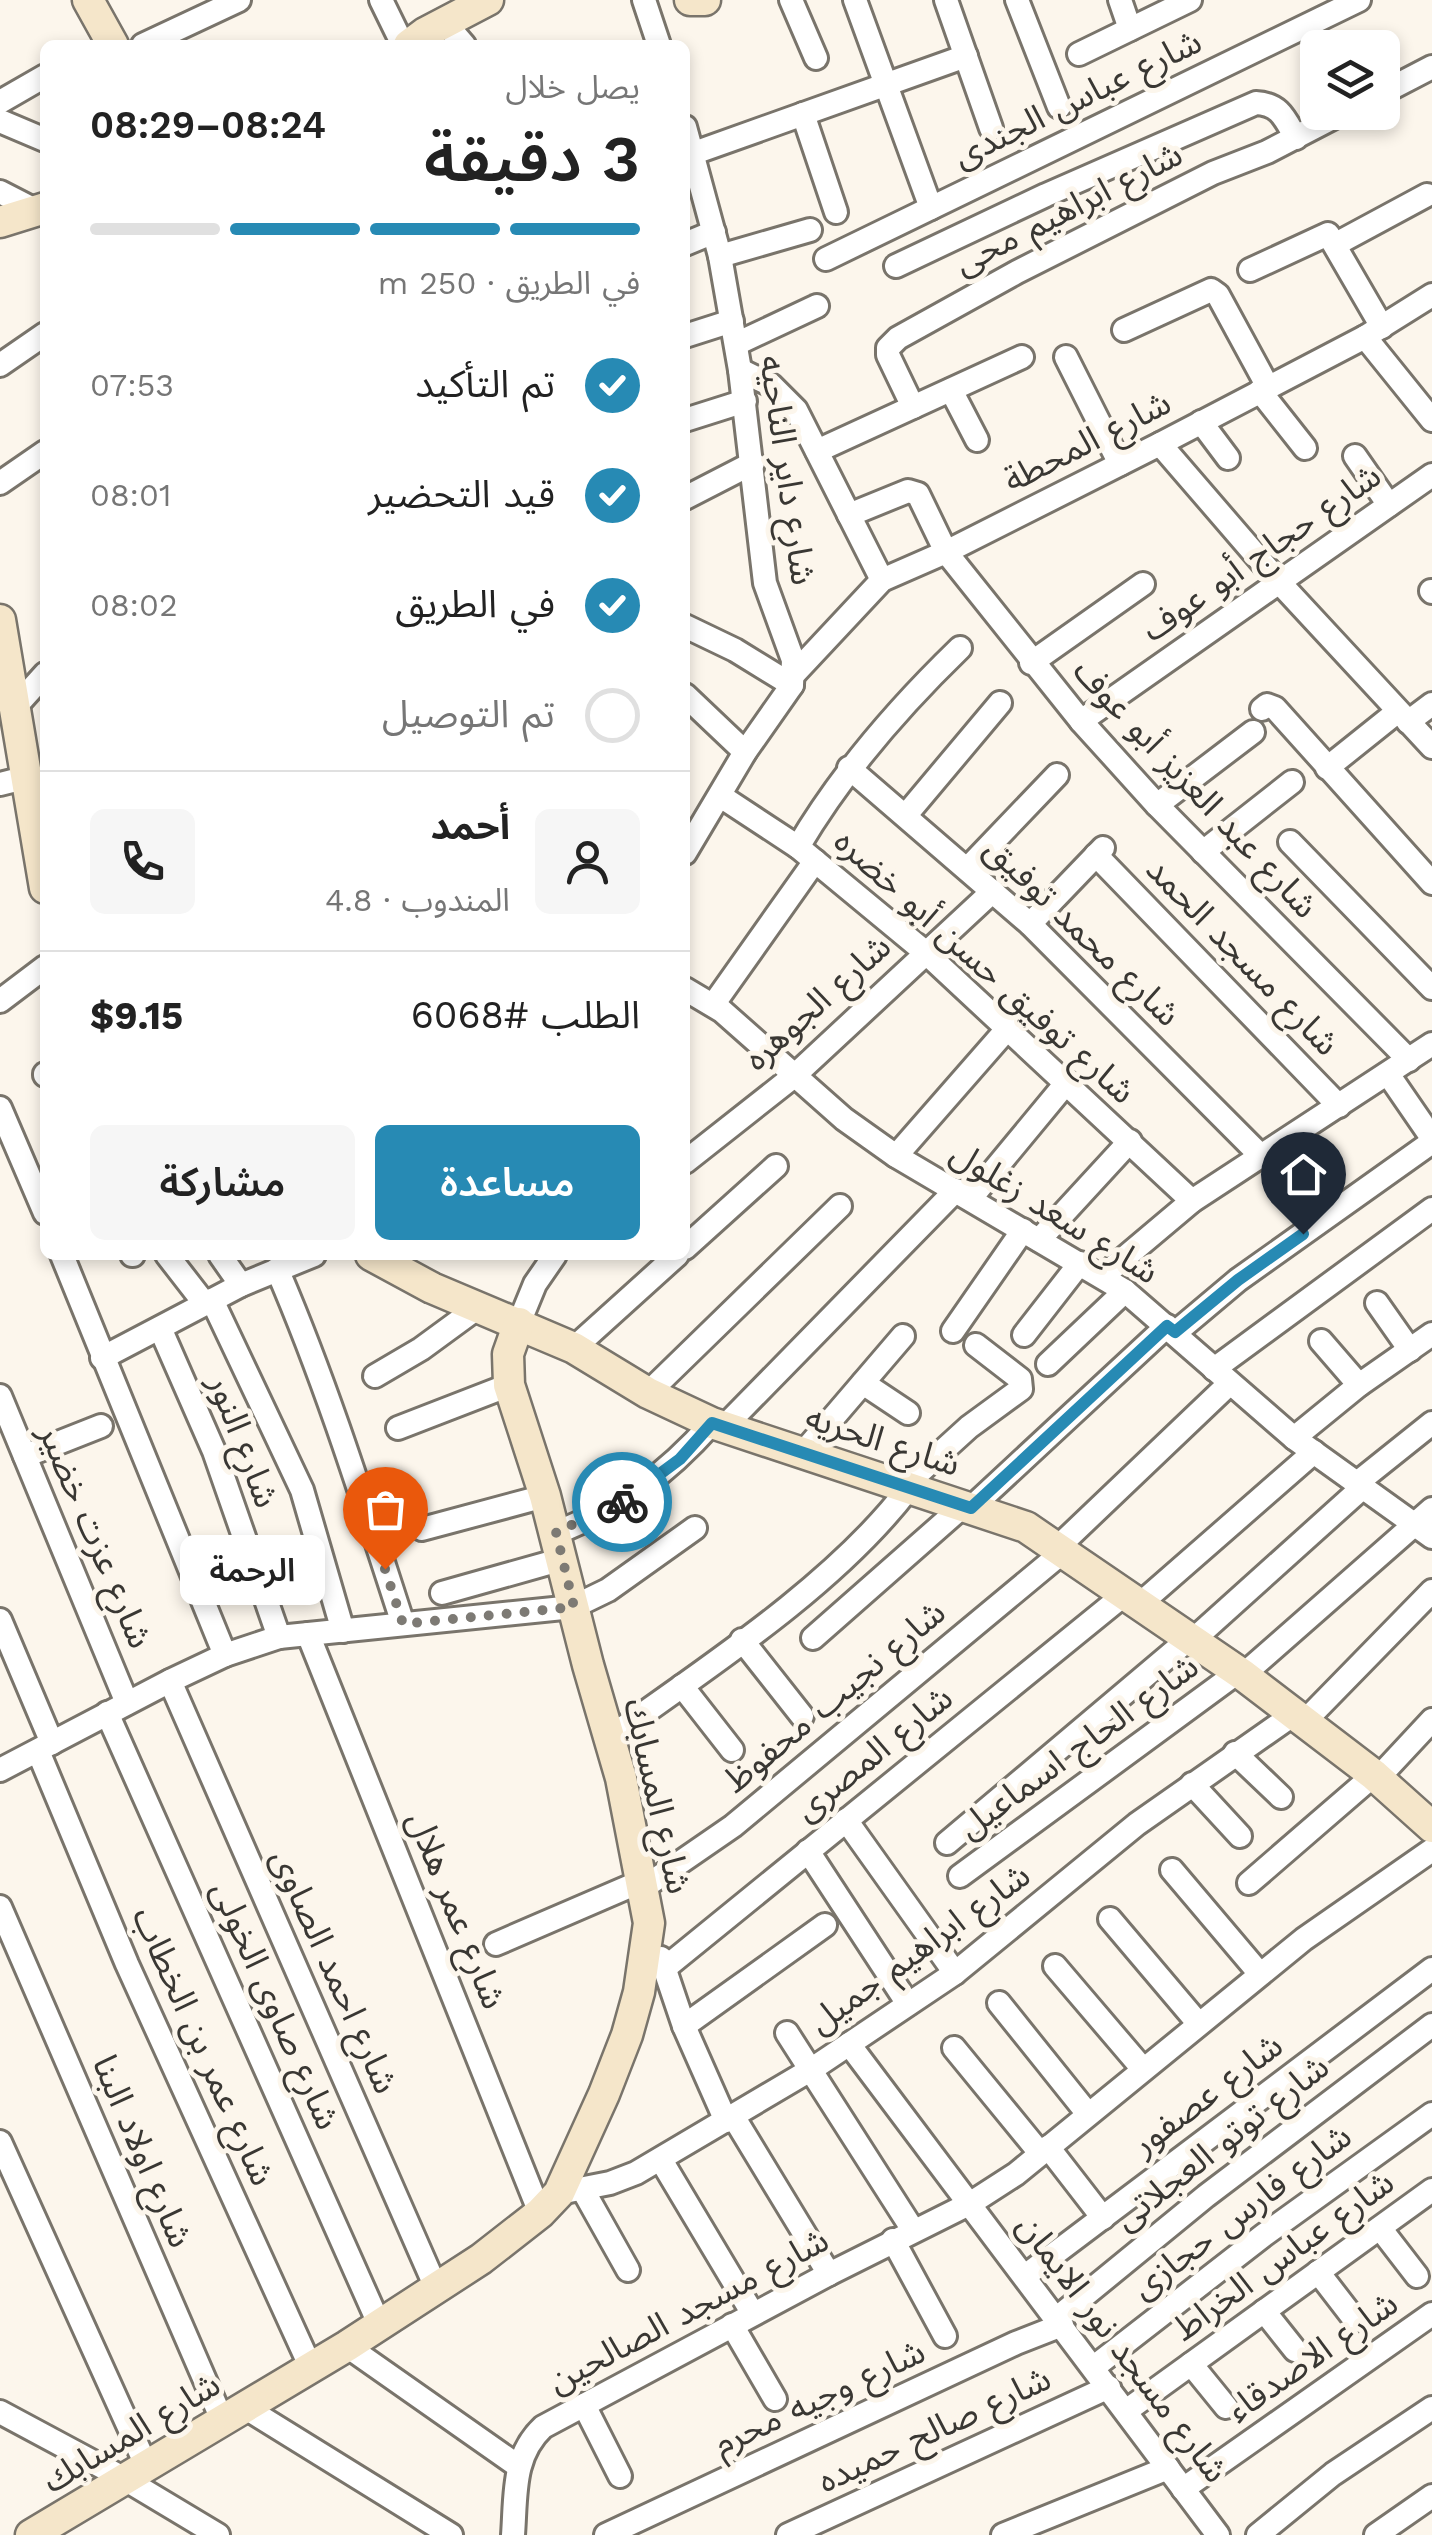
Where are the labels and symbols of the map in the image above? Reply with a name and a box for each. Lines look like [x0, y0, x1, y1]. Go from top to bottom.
street label: شارع عباس الجندى [946, 20, 1210, 181]
street label: شارع ابراهيم محى [947, 132, 1192, 289]
street label: شارع داير الناحيه [746, 352, 825, 588]
street label: شارع المحطة [996, 381, 1180, 505]
street label: شارع حجاج أبو عوف [1133, 454, 1391, 654]
street label: شارع عبد العزيز أبو عوف [1061, 649, 1327, 930]
street label: شارع توفيق حسن أبو خضره [823, 819, 1144, 1116]
street label: شارع محمد توفيق [973, 827, 1190, 1038]
street label: شارع مسجد الحمد [1134, 848, 1348, 1067]
street label: شارع الجوهره [735, 925, 902, 1083]
street label: شارع سعد زغلول [941, 1131, 1167, 1297]
pin [1261, 1132, 1346, 1235]
street label: شارع النور [194, 1368, 289, 1515]
street label: شارع الحريه [799, 1395, 966, 1489]
street label: شارع عزت خضير [25, 1417, 162, 1656]
courier [572, 1452, 672, 1552]
pin [343, 1467, 428, 1570]
callout: الرحمة [180, 1534, 325, 1604]
street label: شارع نجيب محفوظ [714, 1591, 957, 1805]
street label: شارع الحاج اسماعيل [950, 1645, 1209, 1851]
street label: شارع المصرى [785, 1676, 964, 1833]
street label: شارع المسابك [610, 1694, 701, 1899]
street label: شارع عمر هلال [394, 1805, 516, 2017]
street label: شارع احمد الصاوى [258, 1842, 408, 2102]
street label: شارع ابراهيم جميل [800, 1854, 1041, 2047]
street label: شارع صاوى الخولى [198, 1874, 350, 2138]
street label: شارع عمر بن الخطاب [119, 1900, 284, 2194]
street label: شارع عصفور [1123, 2024, 1294, 2169]
street label: شارع توتو العجلاتى [1105, 2045, 1340, 2243]
street label: شارع اولاد البنا [79, 2049, 202, 2255]
street label: شارع فارس حجازى [1123, 2115, 1362, 2311]
street label: شارع عباس الخراط [1164, 2161, 1405, 2353]
street label: شارع مسجد نور الايمان [1004, 2205, 1238, 2494]
street label: شارع مسجد الصالحين [540, 2218, 838, 2406]
street label: شارع الاصدقاء [1218, 2282, 1409, 2434]
street label: شارع وجيه محرم [707, 2330, 934, 2469]
street label: شارع صالح حميده [811, 2357, 1059, 2506]
street label: شارع المسابك [35, 2363, 230, 2506]

